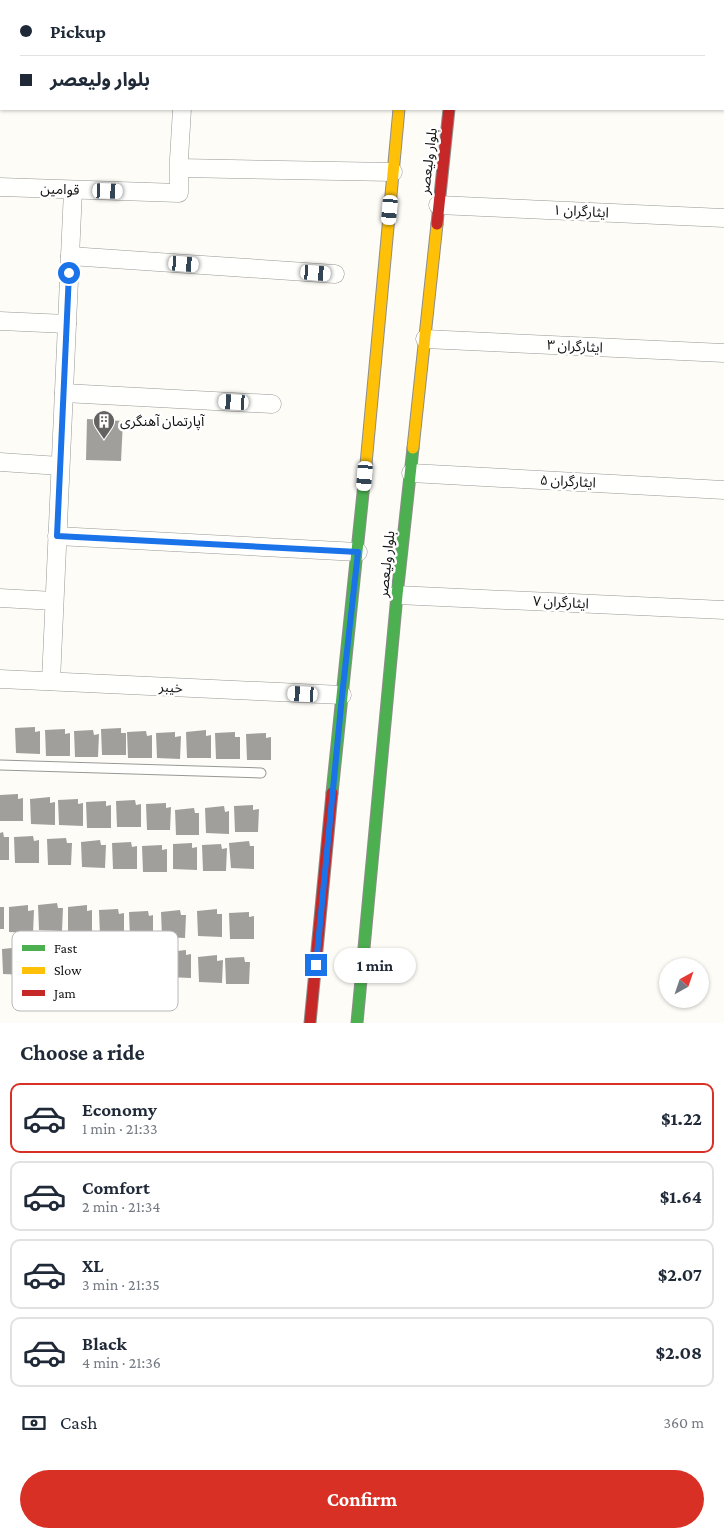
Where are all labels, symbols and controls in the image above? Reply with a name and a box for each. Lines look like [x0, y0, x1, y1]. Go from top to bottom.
text: Pickup [50, 21, 106, 42]
text: بلوار ولیعصر [50, 69, 150, 90]
street label: بلوار ولیعصر [416, 127, 441, 196]
street label: قوامین [40, 180, 80, 199]
car [92, 183, 123, 199]
car [381, 194, 398, 226]
street label: ایثارگران ۱ [553, 202, 609, 221]
car [168, 255, 199, 273]
route start [58, 262, 80, 284]
car [300, 264, 331, 282]
street label: ایثارگران ۳ [547, 337, 603, 356]
car [218, 394, 249, 410]
building icon: آپارتمان آهنگری [92, 409, 116, 440]
place label: آپارتمان آهنگری [120, 413, 205, 431]
car [356, 460, 373, 492]
street label: ایثارگران ۵ [540, 472, 596, 491]
street label: بلوار ولیعصر [374, 530, 398, 599]
street label: ایثارگران ۷ [533, 593, 589, 612]
street label: خیبر [158, 678, 183, 697]
car [287, 686, 318, 702]
legend [12, 931, 178, 1011]
text: Fast [54, 940, 78, 956]
callout: 1 min [334, 948, 416, 982]
route end [305, 954, 327, 976]
text: 1 min [357, 957, 393, 974]
north arrow [659, 958, 709, 1008]
map controls [659, 958, 709, 1008]
text: Slow [54, 962, 82, 978]
text: Jam [52, 985, 76, 1001]
text: Choose a ride [20, 1040, 145, 1065]
icon: car [22, 1096, 67, 1141]
text: Economy [82, 1099, 157, 1120]
text: $1.22 [661, 1108, 702, 1129]
text: 1 min · 21:33 [82, 1120, 158, 1137]
icon: car [22, 1174, 67, 1219]
text: Comfort [82, 1177, 150, 1198]
text: $1.64 [660, 1186, 702, 1207]
text: 2 min · 21:34 [82, 1198, 160, 1215]
icon: car [22, 1252, 67, 1297]
text: XL [82, 1255, 104, 1276]
text: $2.07 [658, 1264, 702, 1285]
text: 3 min · 21:35 [82, 1276, 160, 1293]
icon: car [22, 1330, 67, 1375]
text: Black [82, 1333, 127, 1354]
text: $2.08 [655, 1342, 702, 1363]
text: 4 min · 21:36 [82, 1354, 161, 1371]
icon: cash [20, 1409, 48, 1437]
text: Cash [60, 1412, 98, 1433]
text: 360 m [663, 1414, 704, 1431]
button: Confirm [20, 1470, 704, 1528]

